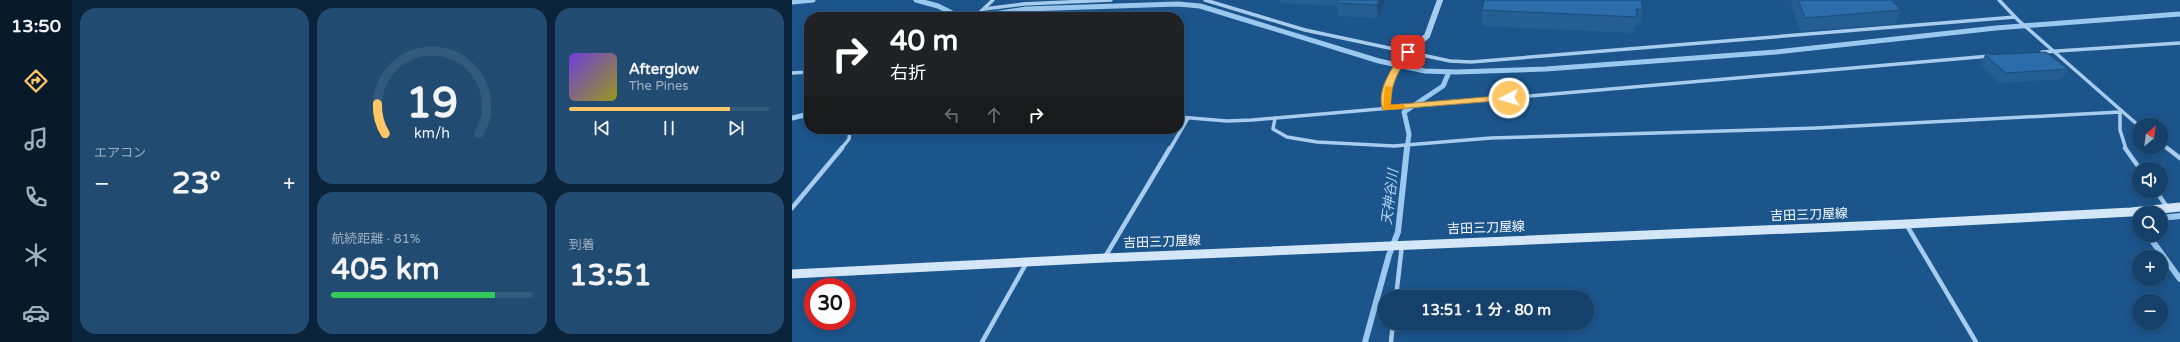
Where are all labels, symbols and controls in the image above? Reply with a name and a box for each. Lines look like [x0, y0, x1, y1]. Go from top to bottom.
text: 13:50 [11, 15, 61, 37]
text: 40 m [890, 24, 958, 58]
icon: right [824, 28, 876, 80]
pin [1391, 35, 1425, 69]
icon: arrive [1397, 41, 1419, 63]
text: Afterglow [629, 60, 699, 78]
text: 右折 [890, 62, 926, 84]
icon: directions [22, 67, 50, 95]
position arrow [1488, 77, 1530, 119]
text: The Pines [629, 78, 689, 94]
text: 19 [406, 79, 458, 129]
icon: left [941, 104, 963, 126]
icon: ahead [983, 104, 1005, 126]
icon: right [1025, 104, 1047, 126]
icon: previous [591, 117, 613, 139]
icon: pause [658, 117, 680, 139]
icon: next [725, 117, 747, 139]
north arrow [2132, 118, 2168, 154]
map controls [2132, 118, 2168, 330]
icon: music [22, 125, 50, 153]
text: km/h [414, 125, 450, 142]
text: エアコン [94, 145, 146, 161]
button: sound [2132, 162, 2168, 198]
text: 23° [172, 165, 221, 202]
water label: 天神谷川 [1378, 166, 1402, 226]
text: − [94, 171, 110, 197]
text: + [283, 171, 295, 197]
icon: phone [22, 183, 50, 211]
street label: 吉田三刀屋線 [1770, 206, 1848, 224]
button: search [2132, 206, 2168, 242]
street label: 吉田三刀屋線 [1447, 219, 1525, 237]
text: 航続距離 · 81% [331, 231, 420, 247]
street label: 吉田三刀屋線 [1123, 233, 1201, 251]
text: 到着 [569, 237, 595, 253]
icon: climate [22, 241, 50, 269]
button: + [2132, 250, 2168, 286]
text: 405 km [331, 251, 440, 288]
text: 13:51 [569, 257, 652, 294]
speed limit sign: 30 [804, 278, 856, 330]
button: − [2132, 294, 2168, 330]
icon: car [22, 299, 50, 327]
text: 13:51 · 1 分 · 80 m [1421, 301, 1551, 319]

